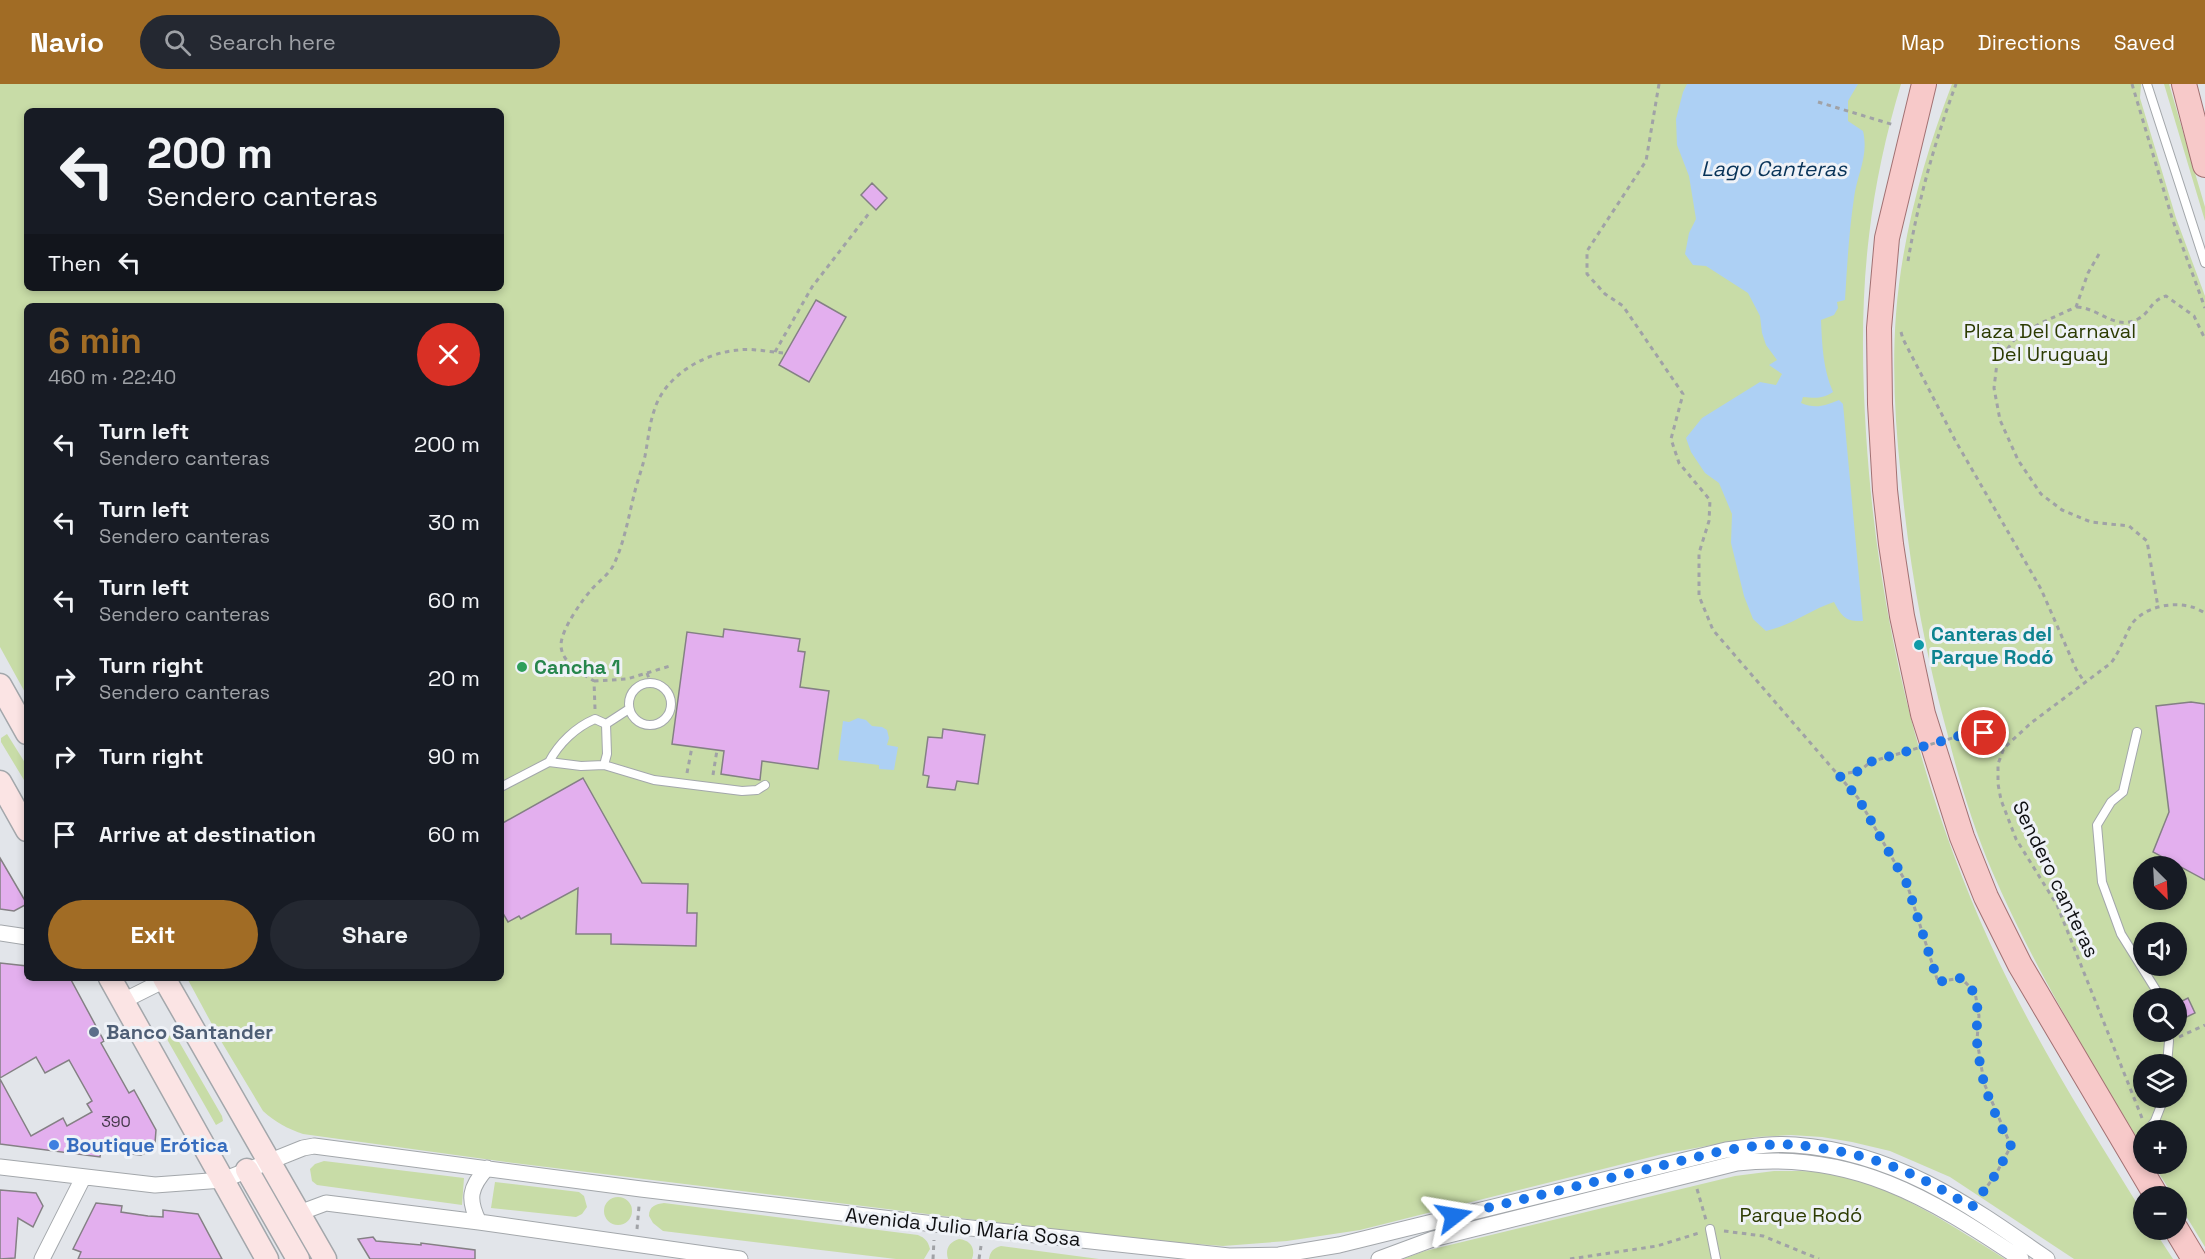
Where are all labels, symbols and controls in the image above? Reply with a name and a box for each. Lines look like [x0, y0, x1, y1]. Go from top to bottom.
search box [140, 15, 560, 69]
text: Navio [30, 24, 104, 60]
icon: search [161, 26, 194, 59]
text: Search here [209, 28, 336, 56]
text: Map [1901, 29, 1945, 56]
text: Directions [1978, 29, 2081, 56]
text: Saved [2114, 29, 2175, 56]
text: 200 m [147, 127, 273, 180]
icon: left [48, 132, 126, 210]
water label: Lago Canteras [1701, 155, 1848, 182]
text: Sendero canteras [147, 179, 378, 214]
icon: left [113, 246, 146, 279]
text: Then [48, 249, 101, 277]
text: 6 min [48, 318, 142, 364]
park label: Plaza Del Carnaval Del Uruguay [1964, 318, 2136, 367]
button: close [417, 323, 480, 386]
text: 460 m · 22:40 [48, 364, 176, 390]
text: Turn left [99, 417, 189, 445]
icon: left [48, 428, 81, 461]
text: 200 m [414, 430, 480, 458]
text: Sendero canteras [99, 445, 270, 471]
text: Turn left [99, 495, 189, 523]
icon: left [48, 506, 81, 539]
text: 30 m [428, 508, 480, 536]
text: Sendero canteras [99, 523, 270, 549]
text: Turn left [99, 573, 189, 601]
icon: left [48, 584, 81, 617]
text: 60 m [428, 586, 480, 614]
text: Sendero canteras [99, 601, 270, 627]
place label: Canteras del Parque Rodó [1931, 621, 2054, 670]
marker: Canteras del Parque Rodó [1912, 638, 1926, 652]
text: Turn right [99, 651, 204, 679]
place label: Cancha 1 [534, 654, 620, 680]
marker: Cancha 1 [515, 660, 529, 674]
icon: right [48, 662, 81, 695]
text: 20 m [428, 664, 480, 692]
text: Sendero canteras [99, 679, 270, 705]
pin [1958, 707, 2009, 758]
icon: arrive [1967, 716, 2000, 749]
icon: right [48, 740, 81, 773]
text: Turn right [99, 742, 204, 770]
text: 90 m [428, 742, 480, 770]
street label: Sendero canteras [2007, 796, 2105, 962]
icon: arrive [48, 818, 81, 851]
text: Arrive at destination [99, 820, 316, 848]
text: 60 m [428, 820, 480, 848]
north arrow [2133, 856, 2187, 910]
map controls [2133, 856, 2187, 1240]
button: Exit [48, 900, 258, 969]
button: Share [270, 900, 480, 969]
button: sound [2133, 922, 2187, 976]
button: search [2133, 988, 2187, 1042]
place label: Banco Santander [106, 1019, 273, 1045]
marker: Banco Santander [87, 1025, 101, 1039]
button: layers [2133, 1054, 2187, 1108]
house number: 390 [101, 1111, 131, 1132]
button: + [2133, 1120, 2187, 1174]
place label: Boutique Erótica [66, 1132, 229, 1158]
marker: Boutique Erótica [47, 1138, 61, 1152]
position arrow [1422, 1184, 1486, 1248]
button: − [2133, 1186, 2187, 1240]
street label: Avenida Julio María Sosa [844, 1202, 1082, 1252]
park label: Parque Rodó [1740, 1202, 1862, 1228]

